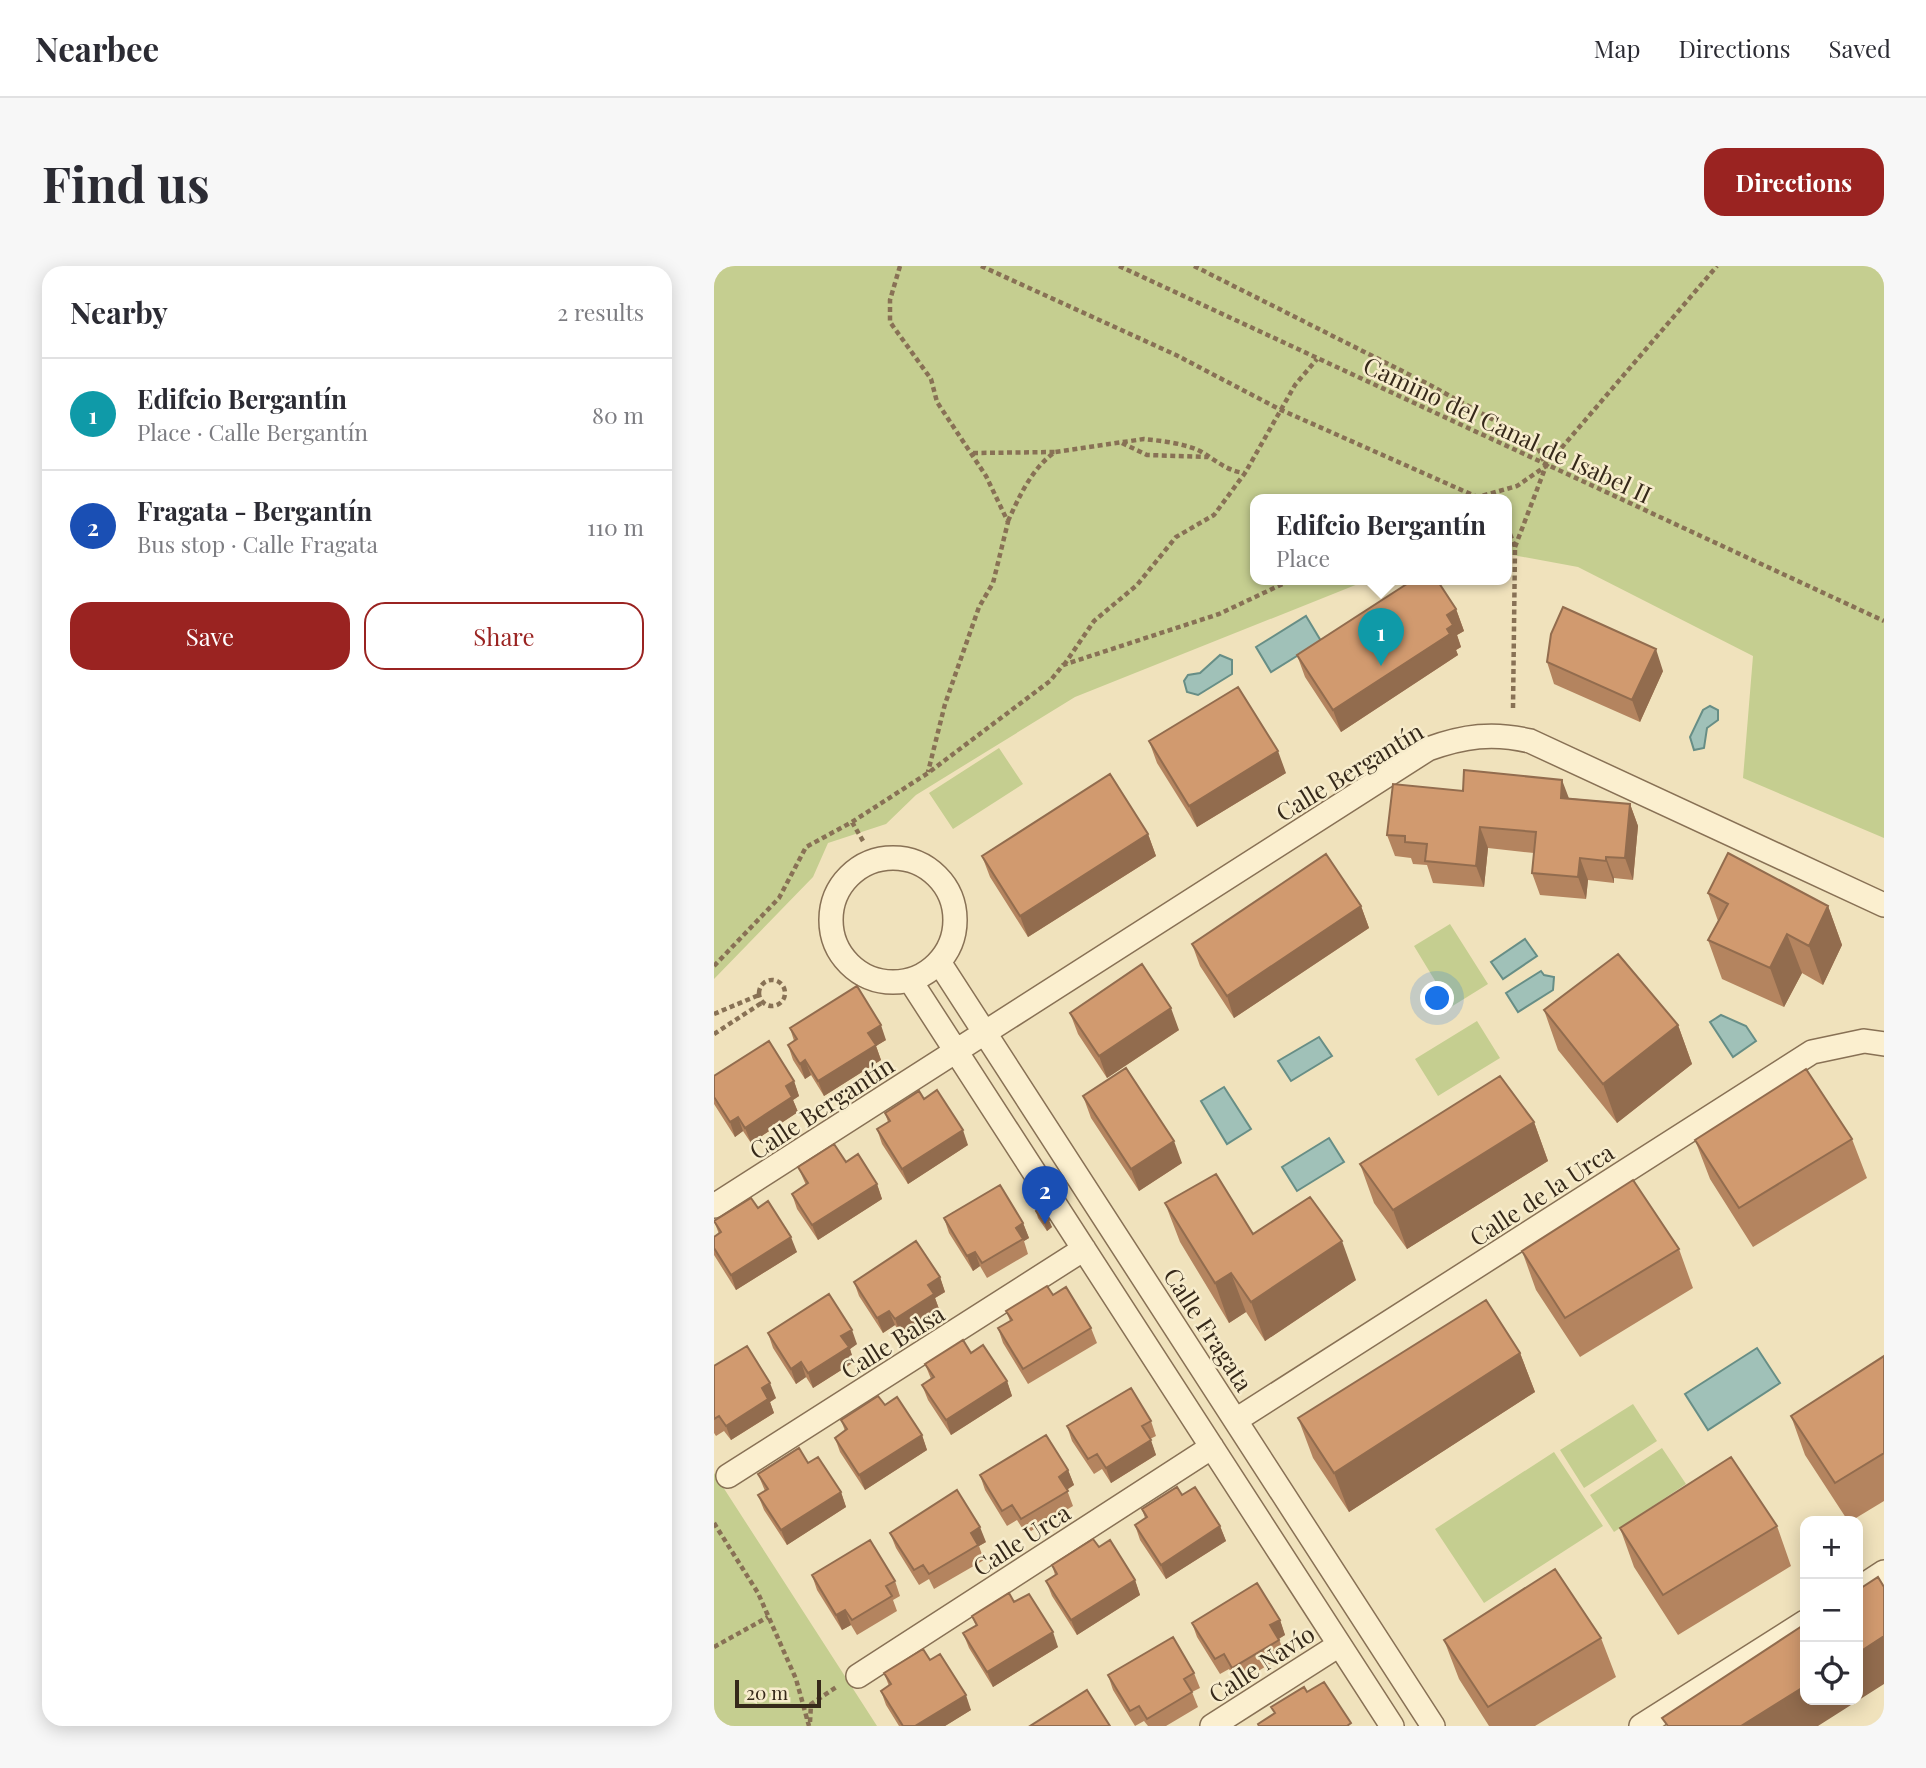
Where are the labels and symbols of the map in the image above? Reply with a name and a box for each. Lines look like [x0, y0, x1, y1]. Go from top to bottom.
street label: Camino del Canal de Isabel II [1359, 348, 1657, 510]
pin: 1 [1358, 608, 1404, 666]
street label: Calle Bergantín [1269, 714, 1429, 828]
your location [1420, 981, 1454, 1015]
street label: Calle Bergantín [742, 1048, 900, 1166]
street label: Calle de la Urca [1463, 1135, 1619, 1253]
pin: 2 [1022, 1166, 1068, 1224]
street label: Calle Fragata [1157, 1261, 1261, 1397]
street label: Calle Balsa [834, 1297, 950, 1385]
street label: Calle Urca [966, 1496, 1076, 1582]
street label: Calle Navío [1202, 1617, 1320, 1709]
scale bar [735, 1677, 821, 1709]

